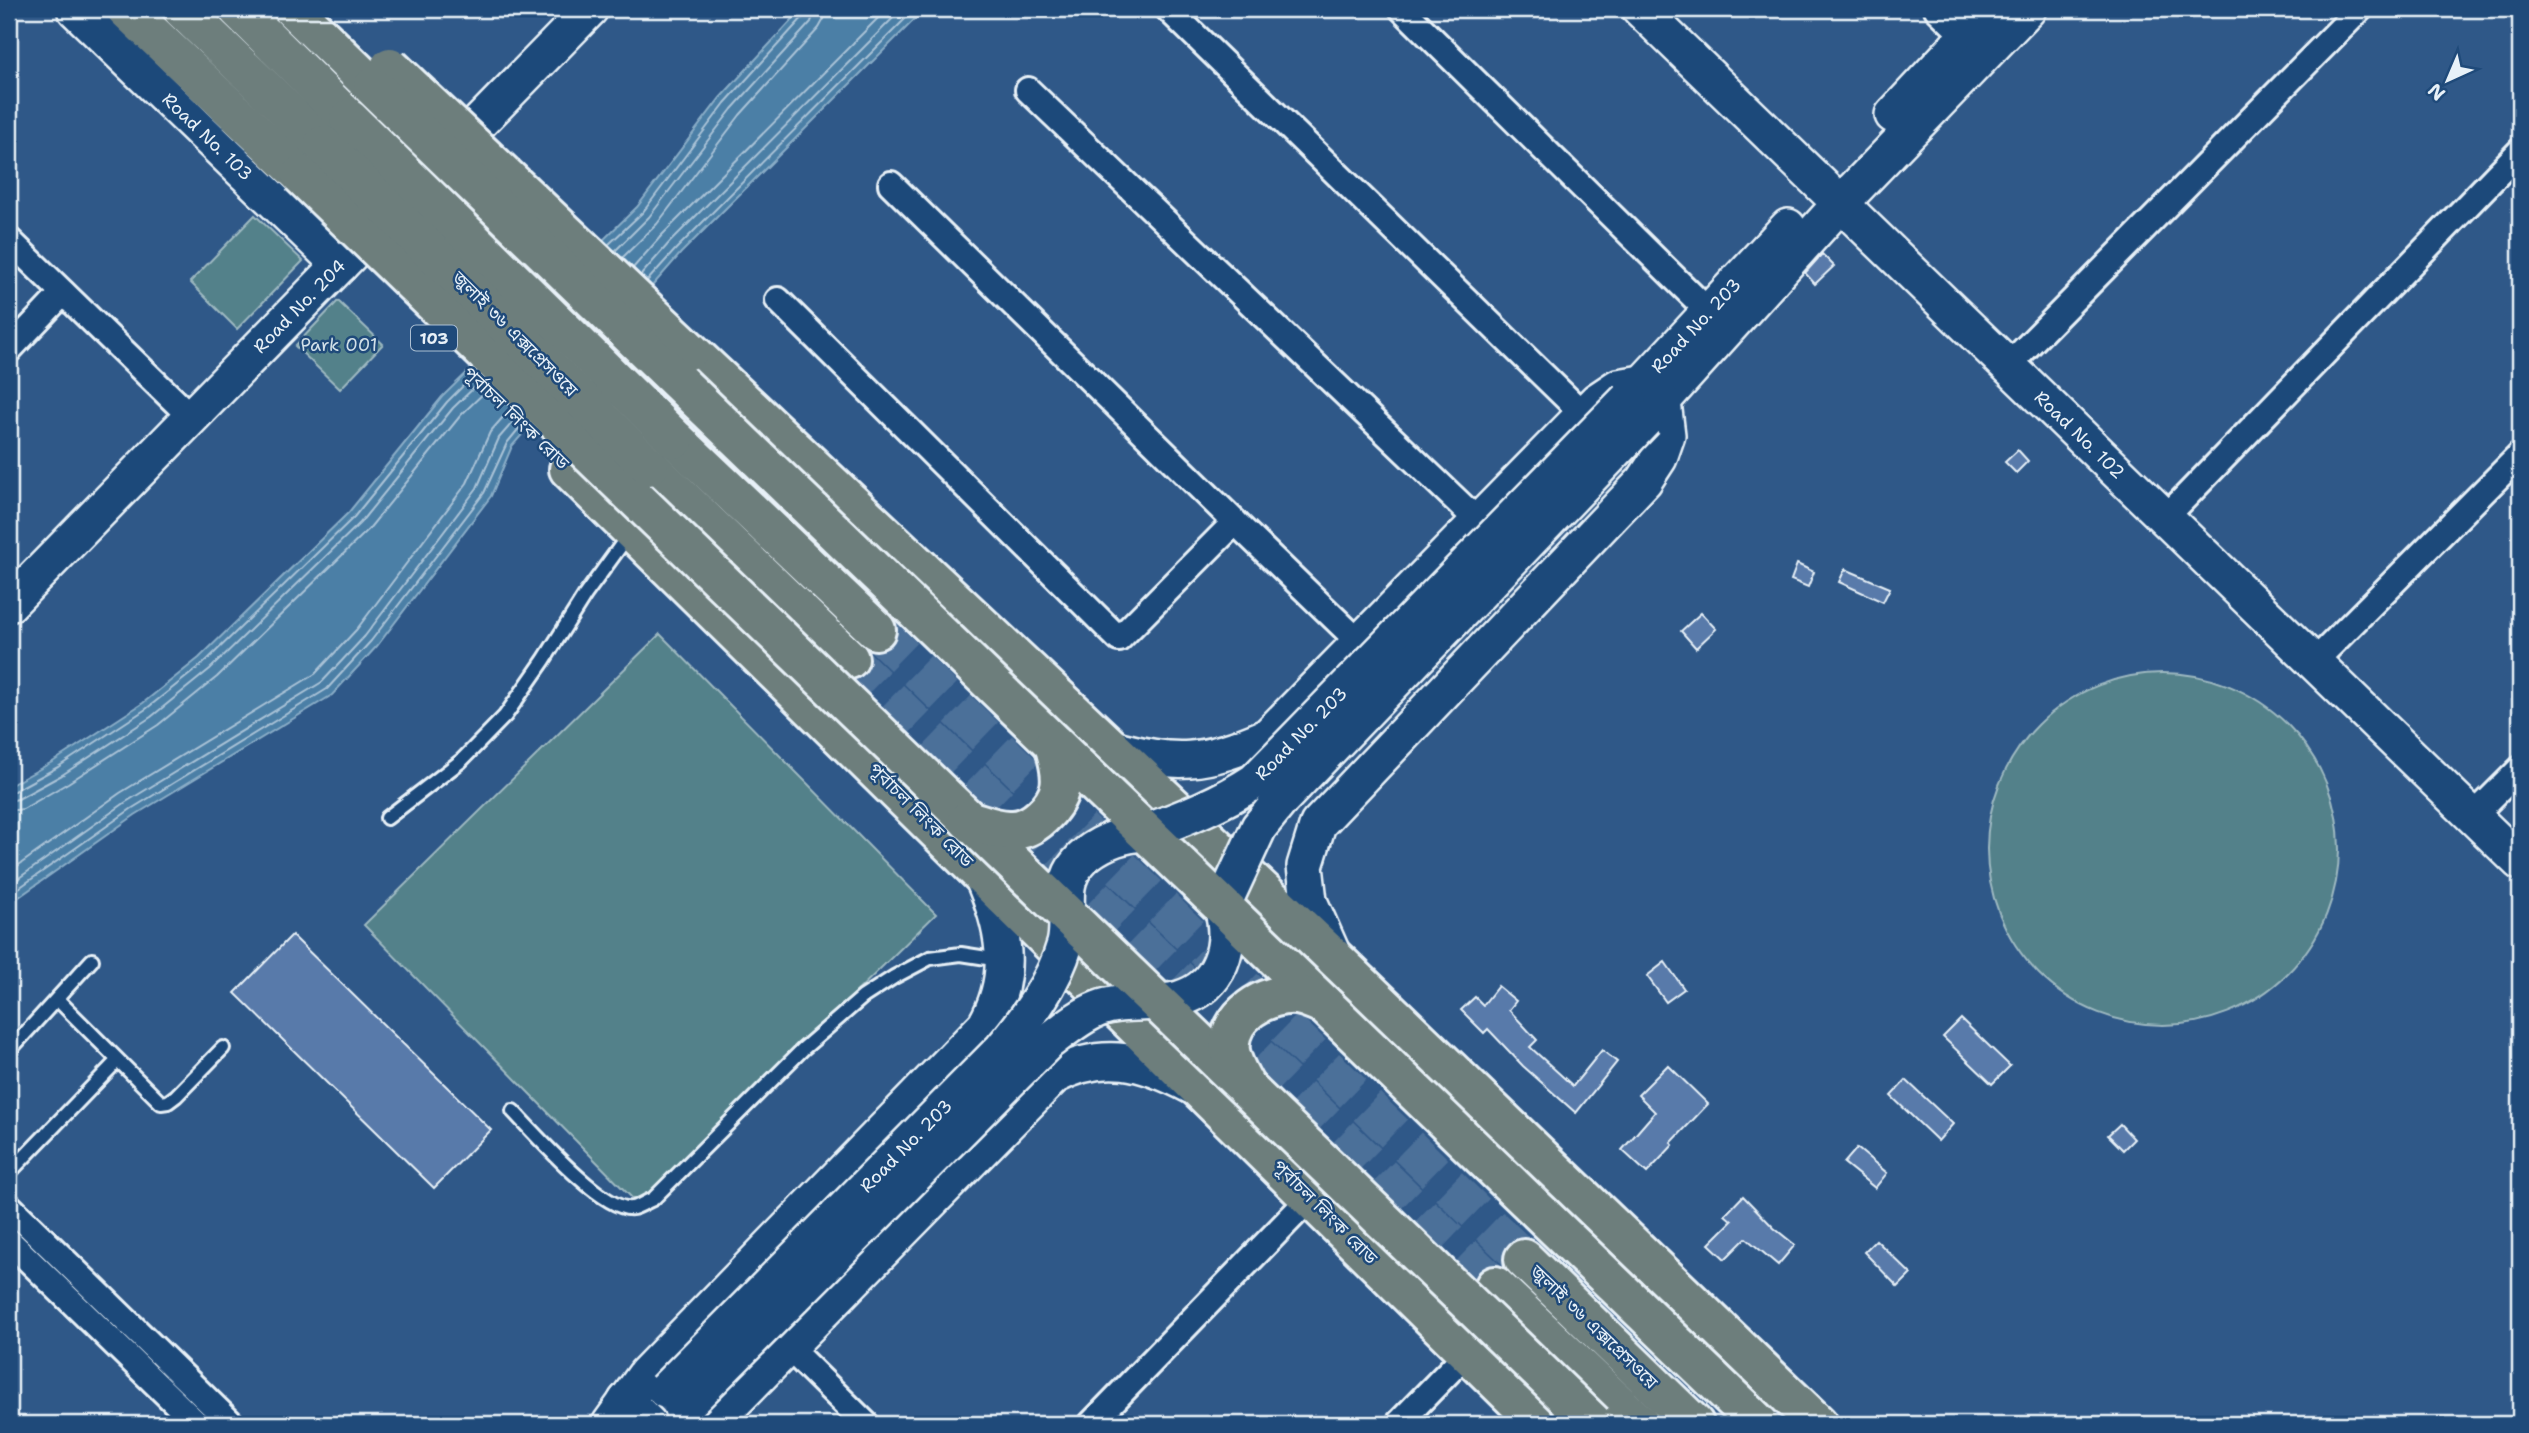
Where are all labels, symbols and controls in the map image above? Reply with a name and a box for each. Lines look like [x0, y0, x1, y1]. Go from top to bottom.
north arrow [2414, 46, 2484, 116]
text: N [2422, 78, 2451, 106]
street label: Road No. 103 [157, 88, 258, 186]
street label: Road No. 204 [248, 254, 351, 359]
street label: জুলাই ৩৬ এক্সপ্রেসওয়ে [446, 265, 584, 403]
street label: Road No. 203 [1646, 273, 1746, 379]
road number: 103 [411, 326, 457, 350]
park label: Park 001 [301, 333, 377, 357]
street label: পূর্বাচল লিংক রোড [458, 361, 574, 475]
street label: Road No. 102 [2029, 386, 2130, 484]
street label: Road No. 203 [1250, 682, 1352, 786]
street label: পূর্বাচল লিংক রোড [863, 757, 979, 873]
street label: Road No. 203 [855, 1094, 958, 1198]
street label: পূর্বাচল লিংক রোড [1267, 1154, 1383, 1270]
street label: জুলাই ৩৬ এক্সপ্রেসওয়ে [1524, 1259, 1663, 1395]

